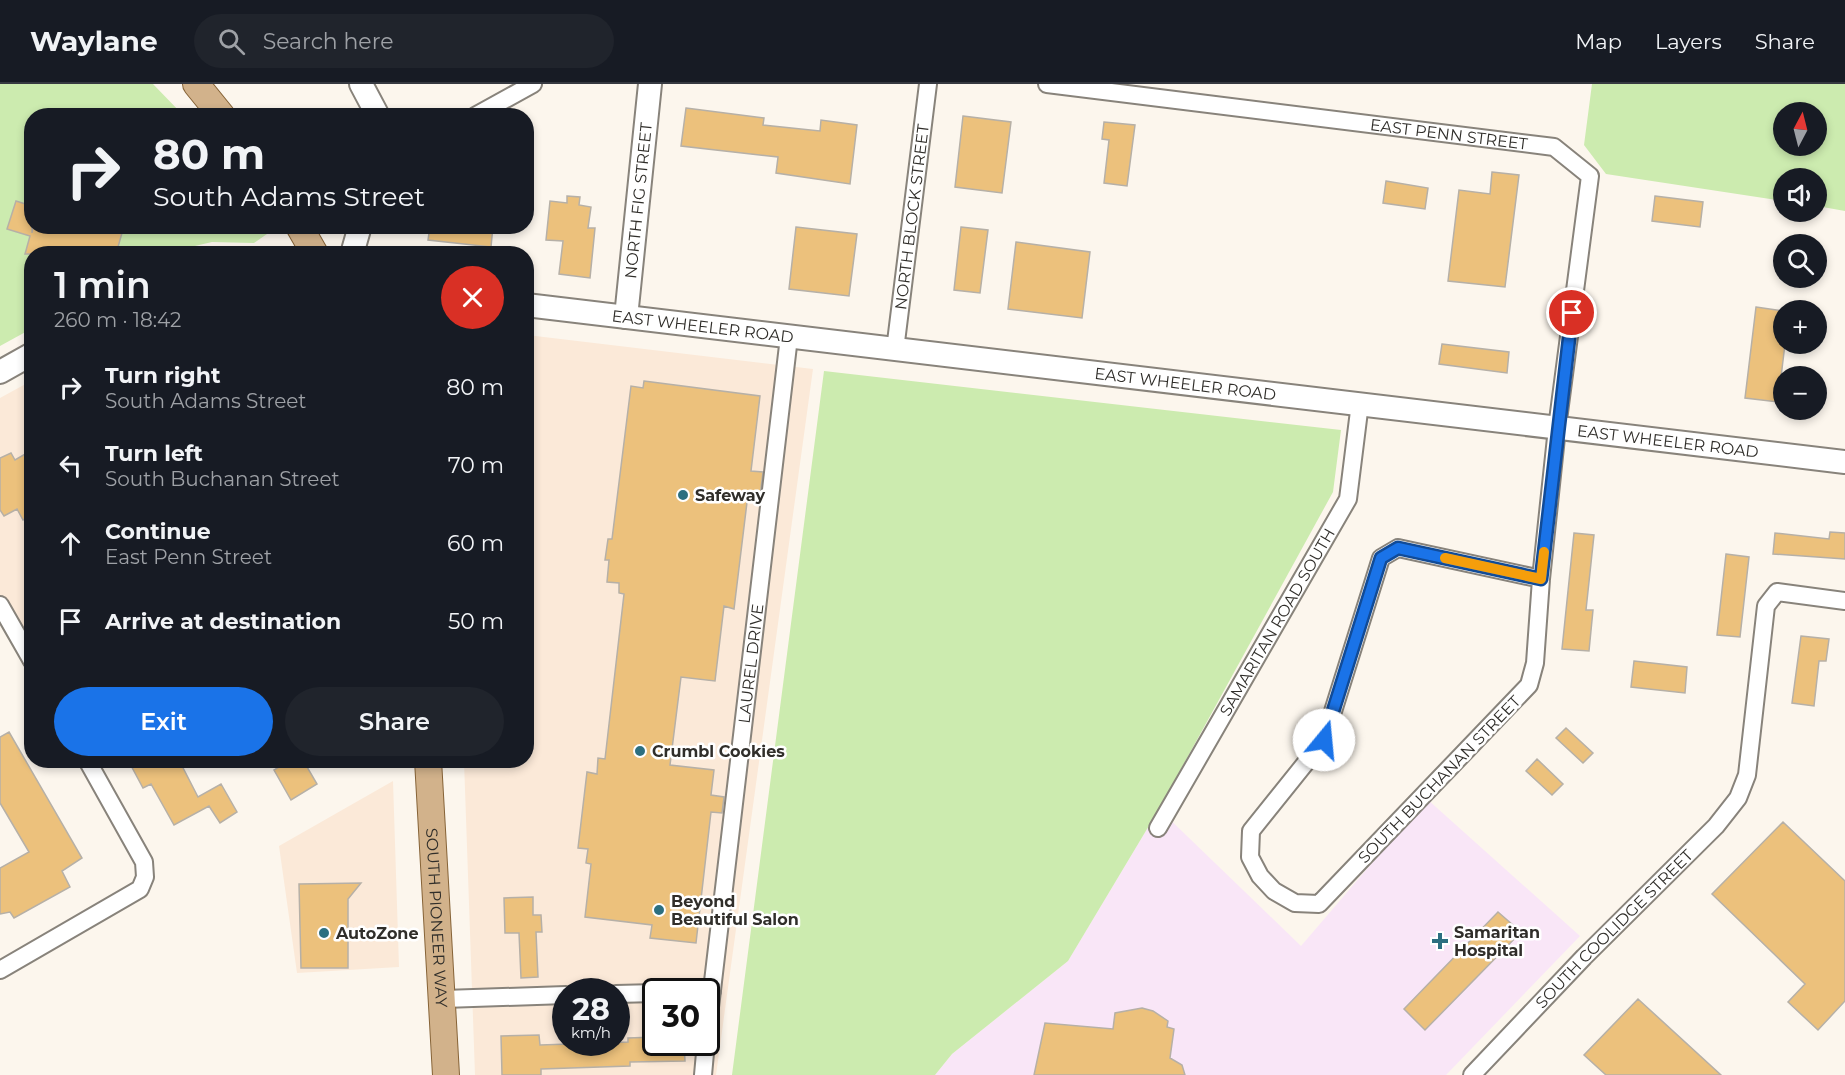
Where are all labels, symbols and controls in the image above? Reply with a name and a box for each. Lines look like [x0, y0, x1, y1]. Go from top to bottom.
search box [194, 14, 614, 68]
text: Waylane [30, 24, 158, 58]
icon: search [215, 25, 248, 58]
text: Search here [263, 28, 393, 55]
text: Map [1575, 29, 1622, 54]
text: Layers [1655, 29, 1722, 54]
text: Share [1755, 29, 1815, 54]
north arrow [1773, 102, 1827, 156]
map controls [1773, 102, 1827, 420]
street label: EAST PENN STREET [1369, 115, 1530, 154]
street label: NORTH FIG STREET [621, 121, 656, 280]
street label: NORTH BLOCK STREET [891, 122, 933, 311]
text: 80 m [153, 128, 265, 180]
icon: right [54, 132, 132, 210]
button: sound [1773, 168, 1827, 222]
text: South Adams Street [153, 180, 425, 213]
button: search [1773, 234, 1827, 288]
text: 1 min [54, 263, 151, 307]
button: close [441, 266, 504, 329]
pin [1546, 287, 1597, 338]
icon: arrive [1555, 296, 1588, 329]
button: + [1773, 300, 1827, 354]
street label: EAST WHEELER ROAD [611, 306, 795, 347]
text: 260 m · 18:42 [54, 308, 181, 332]
text: Turn right [105, 362, 220, 389]
street label: EAST WHEELER ROAD [1093, 364, 1277, 404]
button: − [1773, 366, 1827, 420]
icon: right [54, 371, 87, 404]
text: 80 m [446, 374, 504, 401]
text: South Adams Street [105, 389, 306, 413]
street label: EAST WHEELER ROAD [1576, 421, 1760, 462]
text: Turn left [105, 440, 203, 467]
icon: left [54, 449, 87, 482]
text: 70 m [448, 452, 504, 479]
text: South Buchanan Street [105, 467, 340, 491]
place label: Safeway [695, 486, 765, 505]
marker: Safeway [676, 488, 690, 502]
text: Continue [105, 518, 211, 545]
street label: SAMARITAN ROAD SOUTH [1216, 525, 1339, 719]
icon: ahead [54, 527, 87, 560]
text: 60 m [447, 530, 504, 557]
text: East Penn Street [105, 545, 272, 569]
street label: LAUREL DRIVE [735, 603, 767, 725]
icon: arrive [54, 605, 87, 638]
text: Arrive at destination [105, 608, 341, 635]
text: 50 m [448, 608, 504, 635]
button: Exit [54, 687, 273, 756]
button: Share [285, 687, 504, 756]
street label: SOUTH BUCHANAN STREET [1354, 691, 1525, 867]
position arrow [1292, 708, 1356, 772]
place label: Crumbl Cookies [652, 742, 785, 761]
marker: Crumbl Cookies [633, 744, 647, 758]
street label: SOUTH PIONEER WAY [422, 827, 451, 1009]
street label: SOUTH COOLIDGE STREET [1532, 845, 1697, 1012]
place label: Beyond Beautiful Salon [671, 892, 799, 929]
marker: Beyond Beautiful Salon [652, 903, 666, 917]
place label: Samaritan Hospital [1454, 923, 1540, 960]
place label: AutoZone [335, 924, 419, 943]
marker: AutoZone [317, 926, 331, 940]
marker: Samaritan Hospital [1431, 932, 1449, 950]
speed limit sign: 30 [642, 978, 720, 1056]
text: 28 [572, 991, 610, 1028]
text: km/h [571, 1023, 611, 1042]

